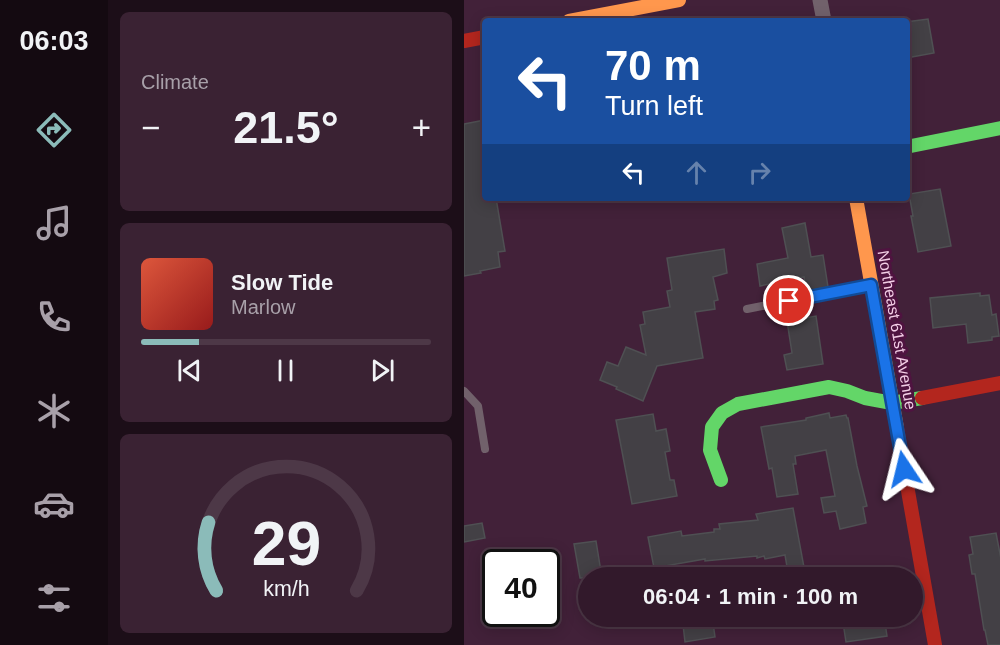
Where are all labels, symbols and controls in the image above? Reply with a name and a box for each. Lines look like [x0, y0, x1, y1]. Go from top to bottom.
text: 06:03 [19, 26, 89, 56]
icon: left [506, 42, 584, 120]
text: 70 m [605, 42, 701, 89]
text: Climate [141, 71, 209, 93]
text: Turn left [605, 91, 703, 121]
text: 21.5° [233, 102, 339, 153]
icon: directions [33, 109, 75, 151]
text: − [141, 109, 160, 146]
text: + [412, 109, 431, 146]
icon: left [617, 156, 650, 189]
icon: ahead [680, 156, 713, 189]
icon: right [743, 156, 776, 189]
icon: music [33, 202, 75, 244]
street label: Northeast 61st Avenue [875, 249, 919, 411]
text: Slow Tide [231, 270, 333, 295]
pin [763, 275, 814, 326]
icon: arrive [772, 284, 805, 317]
icon: phone [33, 296, 75, 338]
text: Marlow [231, 296, 295, 318]
icon: previous [173, 354, 206, 387]
icon: pause [269, 354, 302, 387]
icon: next [366, 354, 399, 387]
icon: climate [33, 390, 75, 432]
position arrow [872, 437, 936, 501]
icon: car [33, 483, 75, 525]
text: 29 [251, 509, 321, 578]
speed limit sign: 40 [482, 549, 560, 627]
icon: filters [33, 577, 75, 619]
text: km/h [263, 577, 309, 601]
text: 06:04 · 1 min · 100 m [643, 584, 858, 609]

